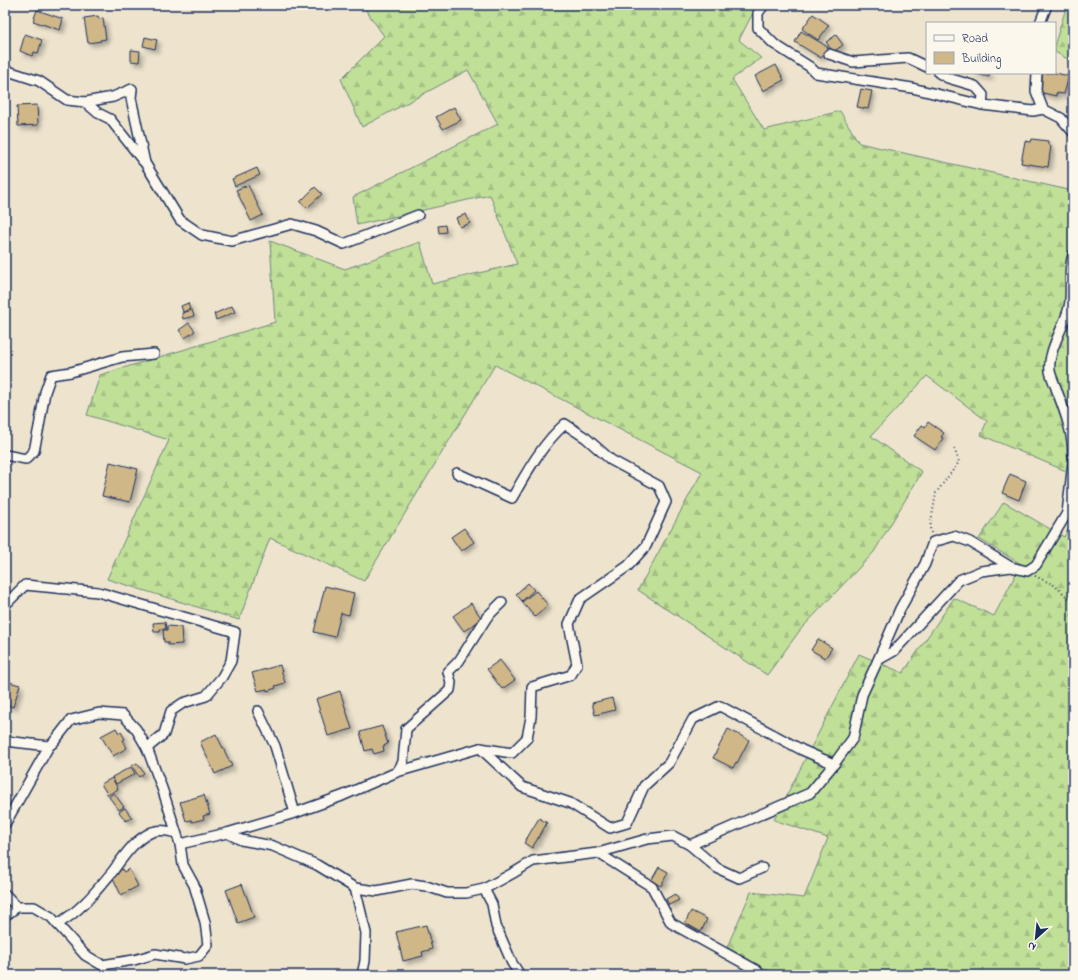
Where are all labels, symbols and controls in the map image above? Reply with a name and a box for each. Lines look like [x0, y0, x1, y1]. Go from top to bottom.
legend [926, 22, 1056, 74]
text: Road [962, 30, 988, 48]
text: Building [961, 50, 1001, 69]
north arrow [1016, 918, 1056, 958]
text: N [1025, 937, 1039, 955]

